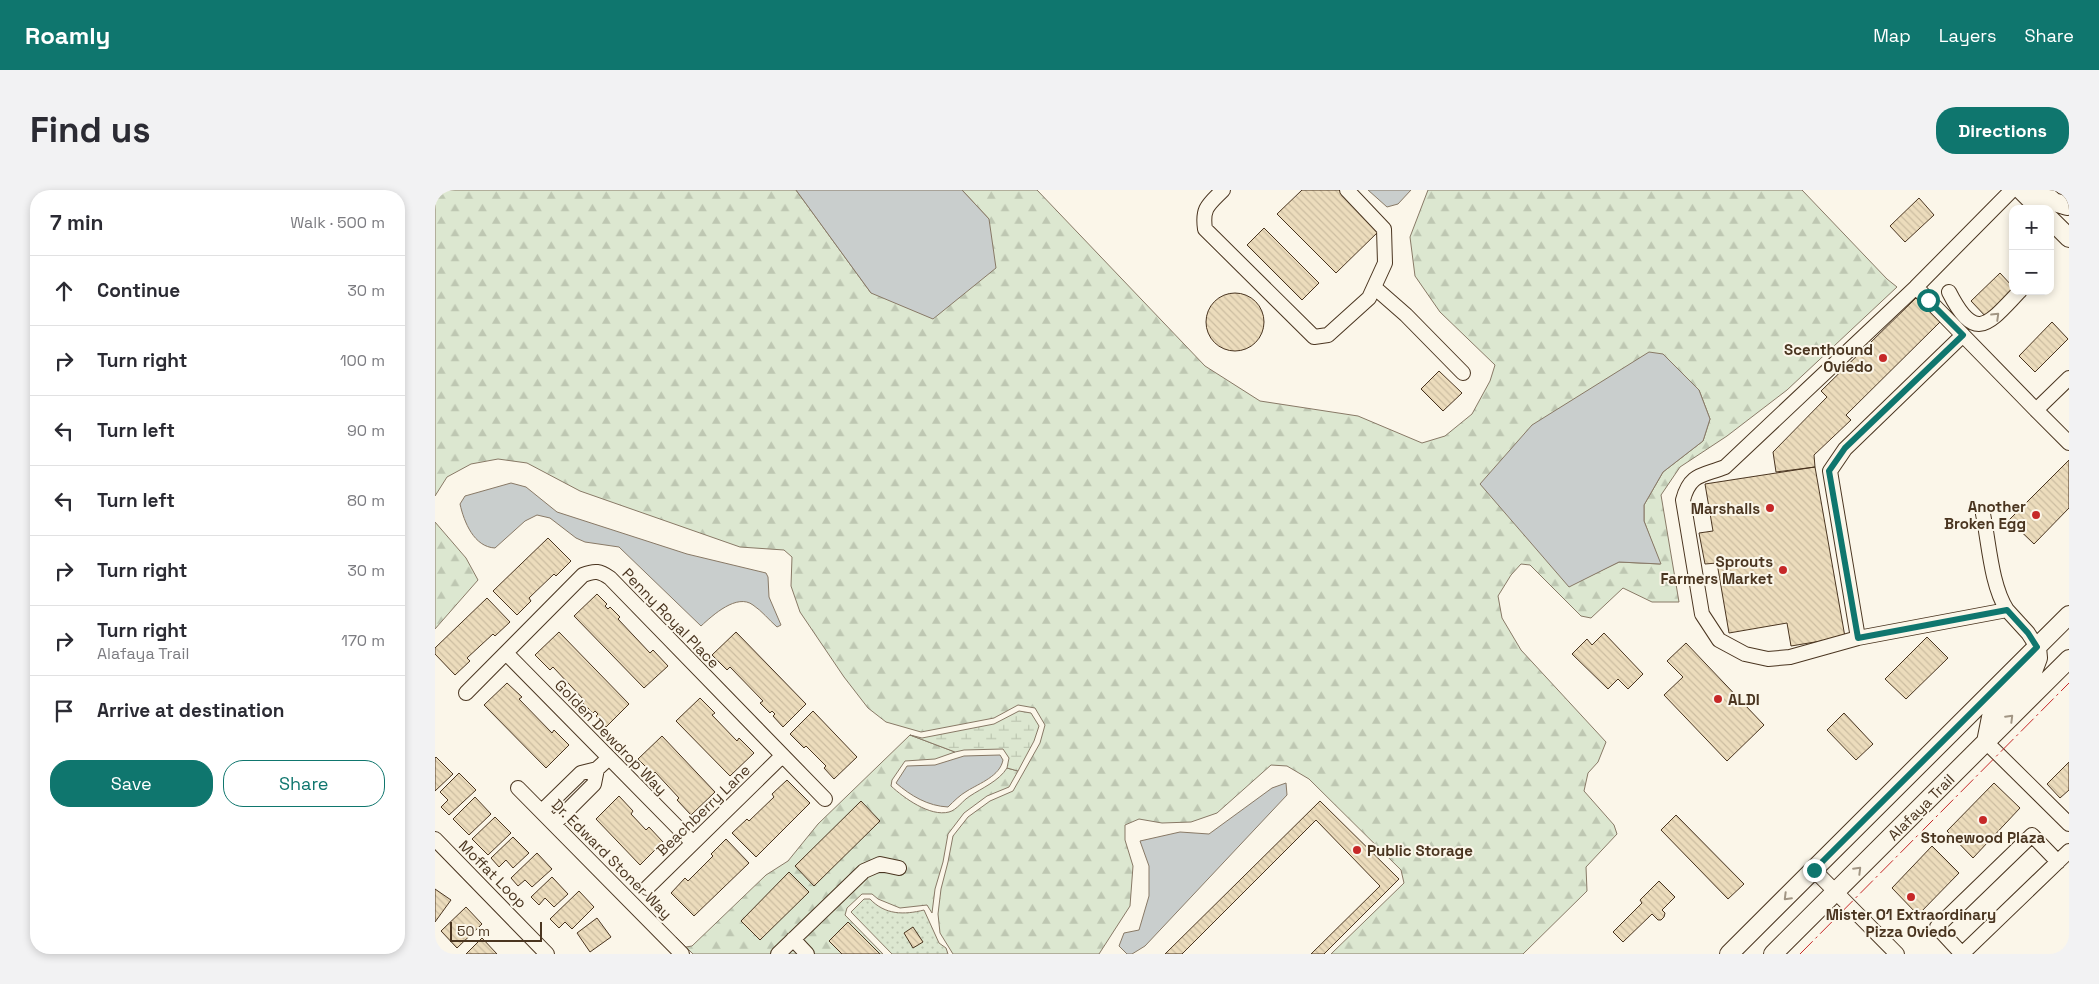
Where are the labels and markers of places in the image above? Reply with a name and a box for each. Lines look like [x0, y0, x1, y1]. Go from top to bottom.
place label: Scenthound Oviedo [1784, 340, 1873, 376]
marker: Scenthound Oviedo [1877, 352, 1889, 364]
place label: Another Broken Egg [1944, 497, 2026, 533]
place label: Marshalls [1691, 499, 1760, 518]
marker: Marshalls [1764, 502, 1776, 514]
marker: Another Broken Egg [2030, 509, 2042, 521]
place label: Sprouts Farmers Market [1660, 552, 1773, 588]
marker: Sprouts Farmers Market [1777, 564, 1789, 576]
place label: ALDI [1728, 690, 1760, 709]
marker: ALDI [1712, 693, 1724, 705]
marker: Stonewood Plaza [1977, 814, 1989, 826]
place label: Stonewood Plaza [1921, 828, 2045, 847]
place label: Public Storage [1367, 841, 1473, 860]
marker: Public Storage [1351, 844, 1363, 856]
marker: Mister O1 Extraordinary Pizza Oviedo [1905, 891, 1917, 903]
place label: Mister O1 Extraordinary Pizza Oviedo [1826, 905, 1996, 941]

